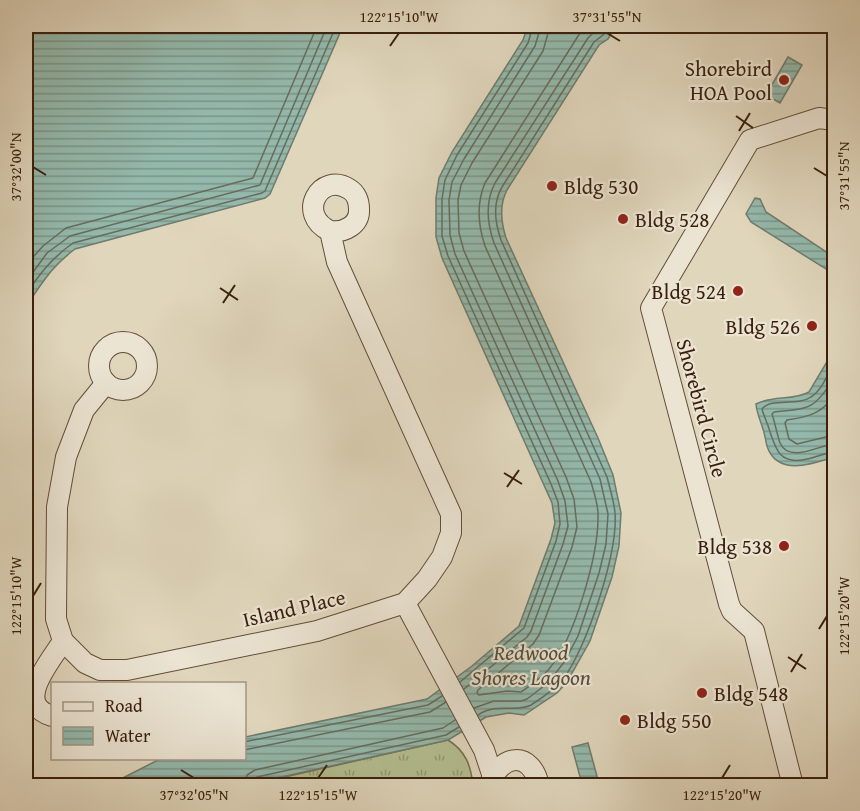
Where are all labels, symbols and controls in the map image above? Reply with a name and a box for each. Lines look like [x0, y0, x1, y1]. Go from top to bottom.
text: 122°15'10"W [359, 6, 439, 27]
text: 37°31'55"N [573, 6, 642, 27]
place label: Shorebird HOA Pool [685, 53, 773, 108]
marker: Shorebird HOA Pool [777, 73, 791, 87]
text: 37°32'00"N [5, 132, 26, 201]
text: 37°31'55"N [833, 141, 854, 210]
place label: Bldg 530 [564, 171, 638, 202]
marker: Bldg 530 [545, 179, 559, 193]
place label: Bldg 528 [635, 204, 709, 235]
marker: Bldg 528 [616, 212, 630, 226]
place label: Bldg 524 [652, 276, 726, 307]
marker: Bldg 524 [731, 284, 745, 298]
place label: Bldg 526 [726, 311, 800, 342]
marker: Bldg 526 [805, 319, 819, 333]
street label: Shorebird Circle [669, 335, 735, 481]
place label: Bldg 538 [698, 531, 772, 562]
marker: Bldg 538 [777, 539, 791, 553]
text: 122°15'10"W [5, 556, 26, 636]
text: 122°15'20"W [833, 576, 854, 656]
street label: Island Place [240, 581, 349, 635]
water label: Redwood Shores Lagoon [471, 636, 591, 693]
place label: Bldg 548 [714, 678, 788, 709]
legend [51, 682, 246, 760]
marker: Bldg 548 [695, 686, 709, 700]
text: Road [105, 692, 143, 719]
place label: Bldg 550 [637, 705, 711, 736]
marker: Bldg 550 [618, 713, 632, 727]
text: Water [105, 722, 151, 749]
text: 37°32'05"N [160, 784, 229, 805]
text: 122°15'15"W [278, 784, 358, 805]
text: 122°15'20"W [682, 784, 762, 805]

